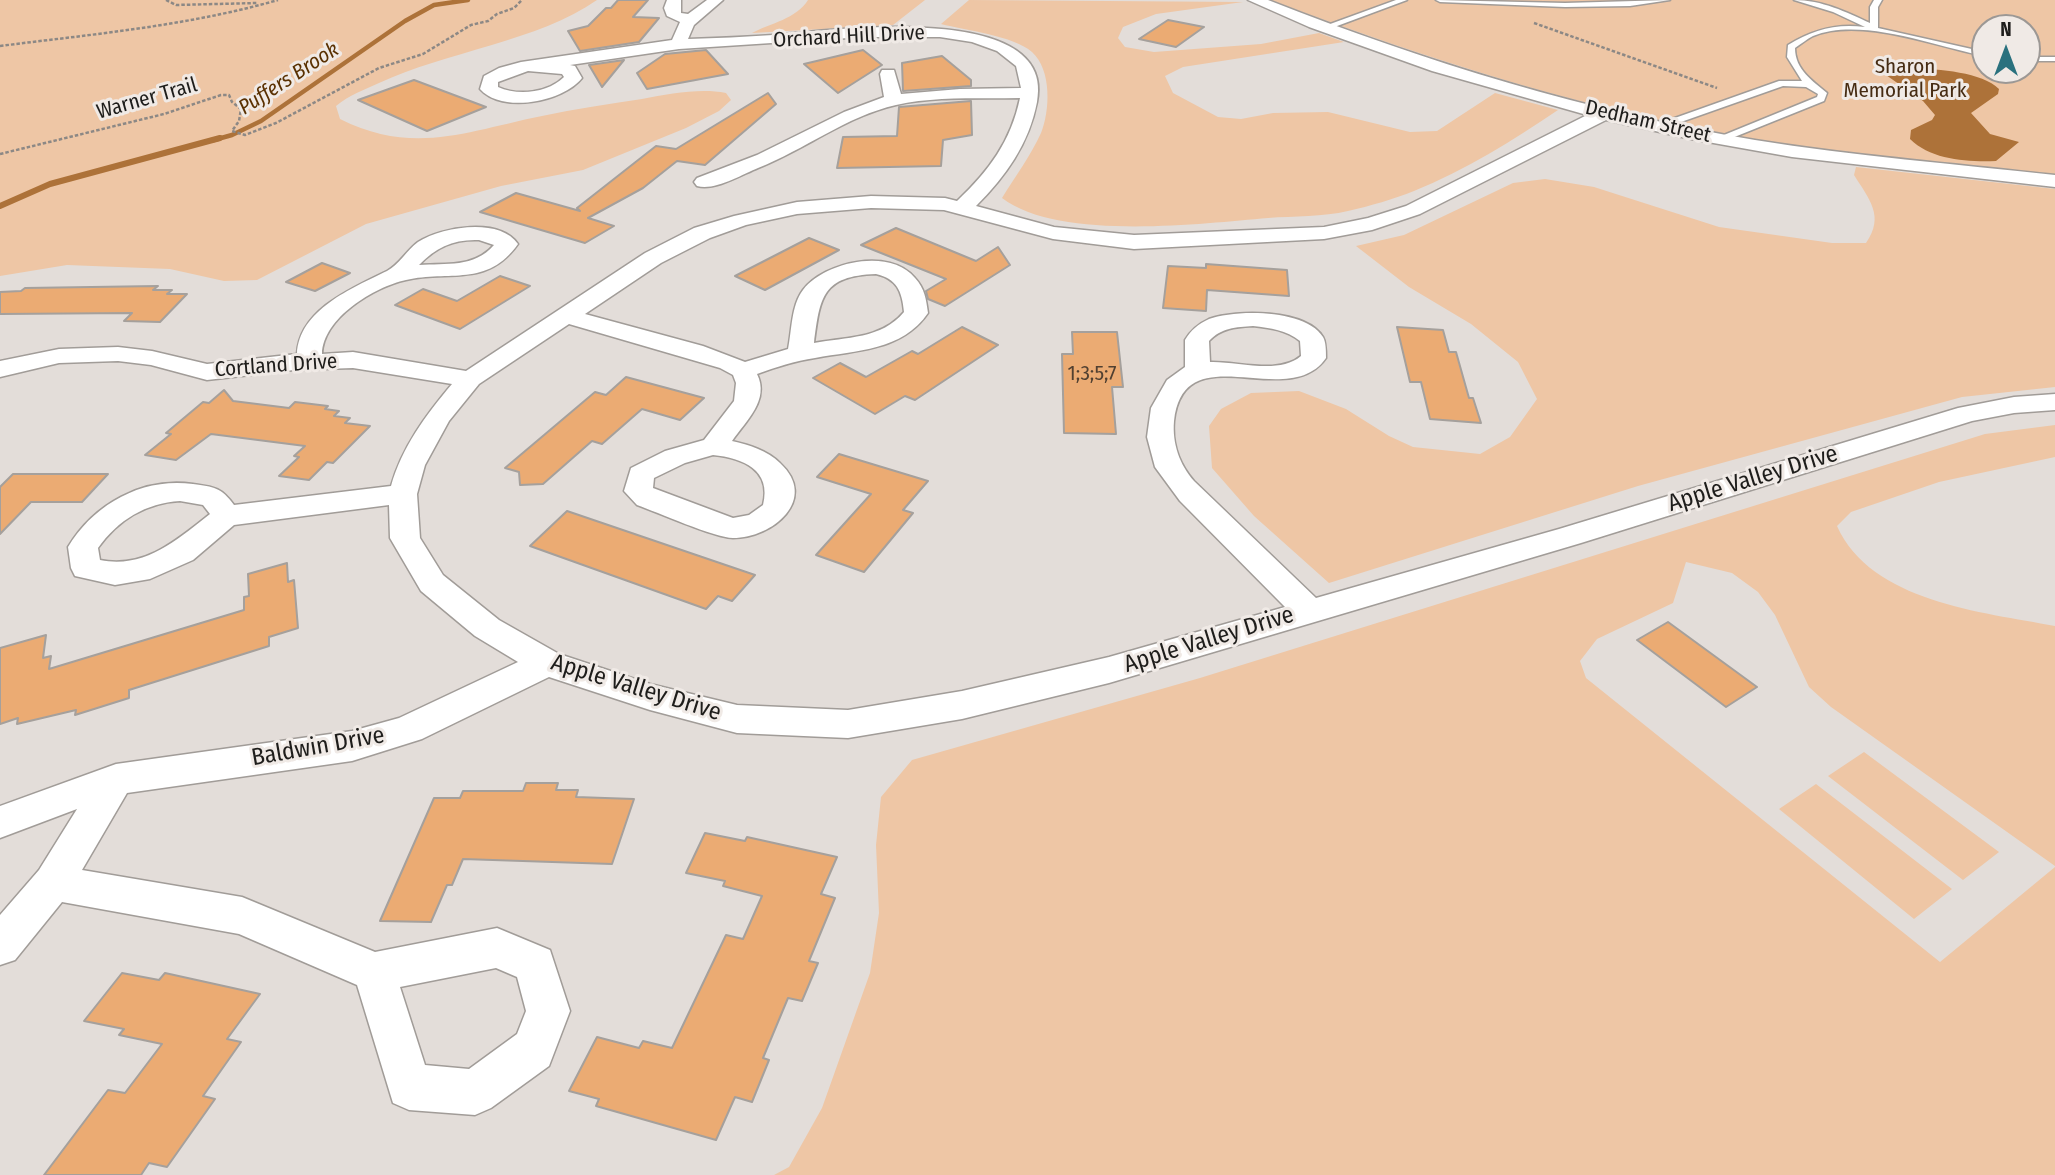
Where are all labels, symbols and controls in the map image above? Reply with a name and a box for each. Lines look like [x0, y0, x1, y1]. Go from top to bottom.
north arrow [1971, 14, 2041, 84]
text: N [2000, 18, 2012, 41]
street label: Orchard Hill Drive [773, 20, 925, 54]
water label: Puffers Brook [234, 37, 344, 121]
park label: Sharon Memorial Park [1844, 54, 1966, 104]
street label: Warner Trail [94, 73, 200, 125]
street label: Dedham Street [1583, 95, 1713, 149]
street label: Cortland Drive [214, 349, 338, 383]
house number: 1;3;5;7 [1068, 361, 1116, 387]
street label: Apple Valley Drive [1665, 439, 1841, 519]
street label: Apple Valley Drive [1121, 600, 1297, 680]
street label: Apple Valley Drive [548, 648, 724, 728]
street label: Baldwin Drive [249, 721, 387, 773]

